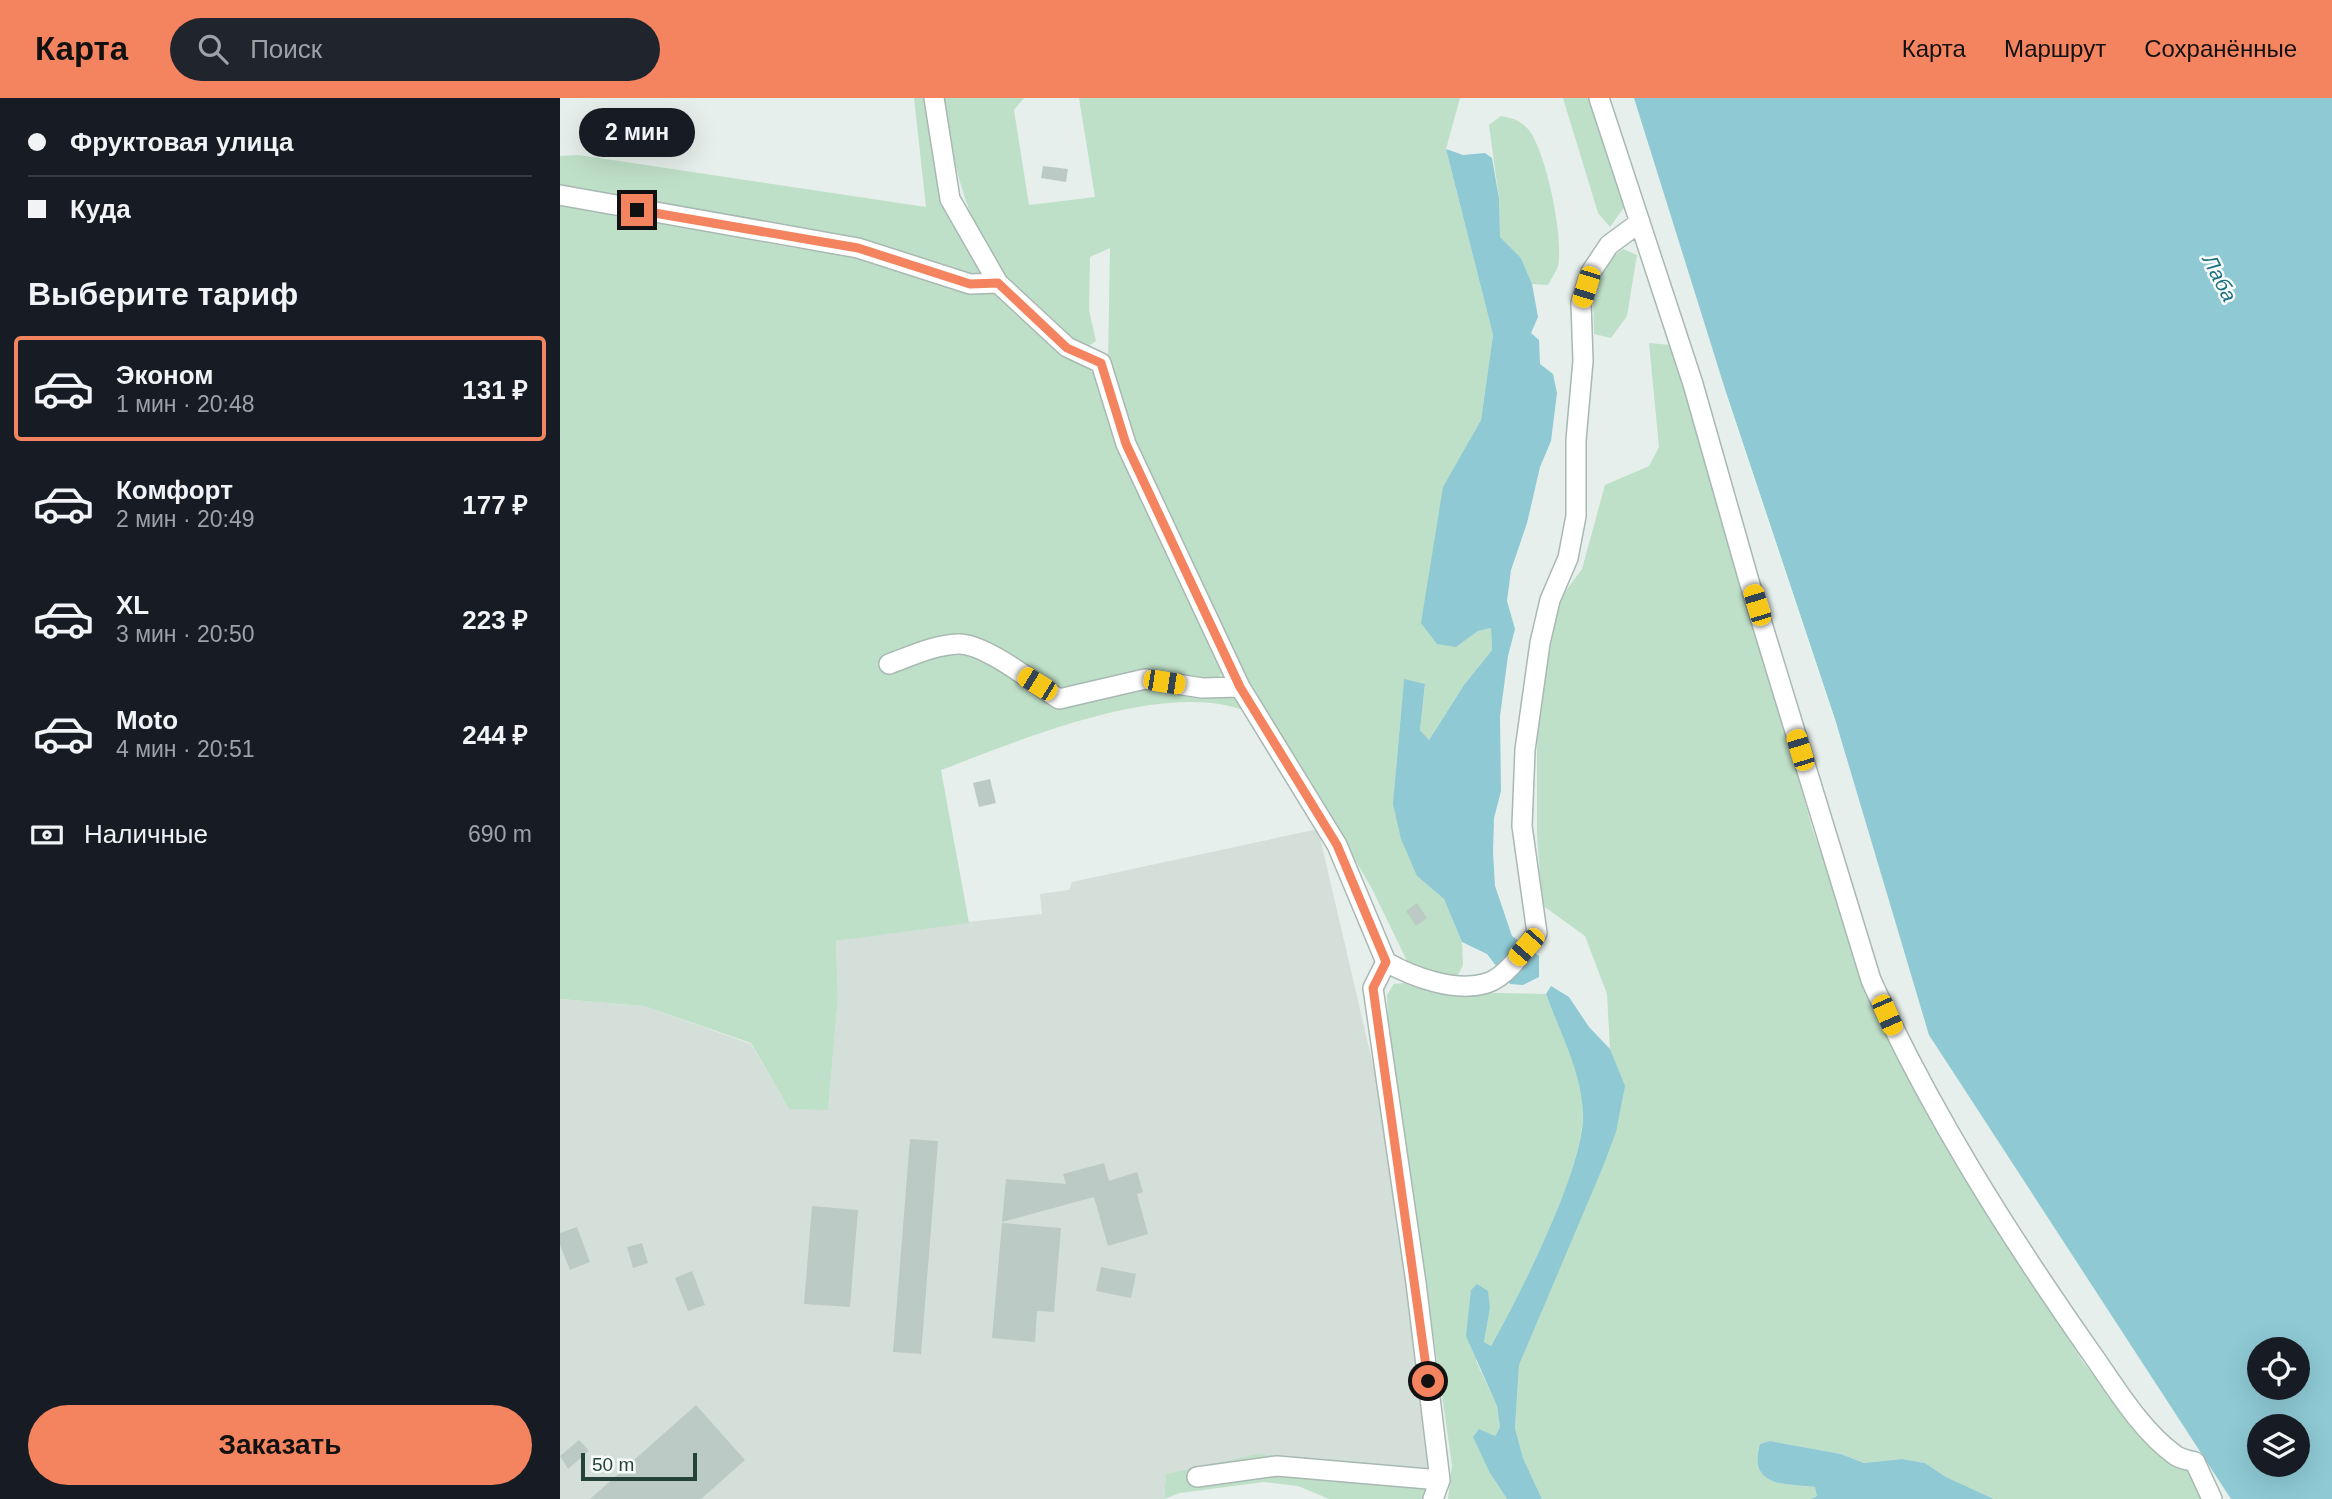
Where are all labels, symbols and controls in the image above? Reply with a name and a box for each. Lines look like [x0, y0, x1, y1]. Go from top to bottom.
search box [170, 18, 660, 81]
text: Карта [35, 30, 128, 67]
icon: search [194, 30, 232, 68]
text: Поиск [250, 34, 322, 64]
text: Карта [1902, 35, 1966, 62]
text: Маршрут [2004, 35, 2106, 62]
text: Сохранённые [2144, 35, 2297, 62]
callout: 2 мин [579, 108, 695, 158]
text: 2 мин [605, 119, 669, 145]
text: Фруктовая улица [70, 127, 293, 157]
text: Куда [70, 194, 131, 224]
route end [621, 194, 653, 226]
water label: Лаба [2198, 249, 2242, 305]
car [1570, 264, 1603, 310]
text: Выберите тариф [28, 276, 298, 312]
icon: car [32, 357, 95, 420]
text: Эконом [116, 360, 214, 390]
text: 131 ₽ [462, 375, 528, 405]
text: 1 мин · 20:48 [116, 391, 255, 417]
icon: car [32, 472, 95, 535]
text: Комфорт [116, 475, 233, 505]
text: 177 ₽ [462, 490, 528, 520]
text: 2 мин · 20:49 [116, 506, 255, 532]
car [1741, 582, 1774, 628]
icon: car [32, 587, 95, 650]
text: XL [116, 590, 149, 620]
text: 223 ₽ [462, 605, 528, 635]
text: 3 мин · 20:50 [116, 621, 255, 647]
car [1014, 664, 1061, 704]
car [1142, 668, 1187, 696]
icon: car [32, 702, 95, 765]
text: Moto [116, 705, 178, 735]
text: 244 ₽ [462, 720, 528, 750]
car [1784, 727, 1817, 773]
text: 4 мин · 20:51 [116, 736, 255, 762]
icon: cash [28, 816, 66, 854]
text: Наличные [84, 819, 208, 849]
text: 690 m [468, 821, 532, 847]
car [1505, 924, 1548, 970]
car [1869, 992, 1906, 1038]
map controls [2247, 1337, 2310, 1477]
button: locate [2247, 1337, 2310, 1400]
route start [1412, 1365, 1444, 1397]
button: Заказать [28, 1405, 532, 1485]
button: layers [2247, 1414, 2310, 1477]
scale bar [581, 1450, 696, 1482]
text: 50 m [592, 1454, 634, 1475]

